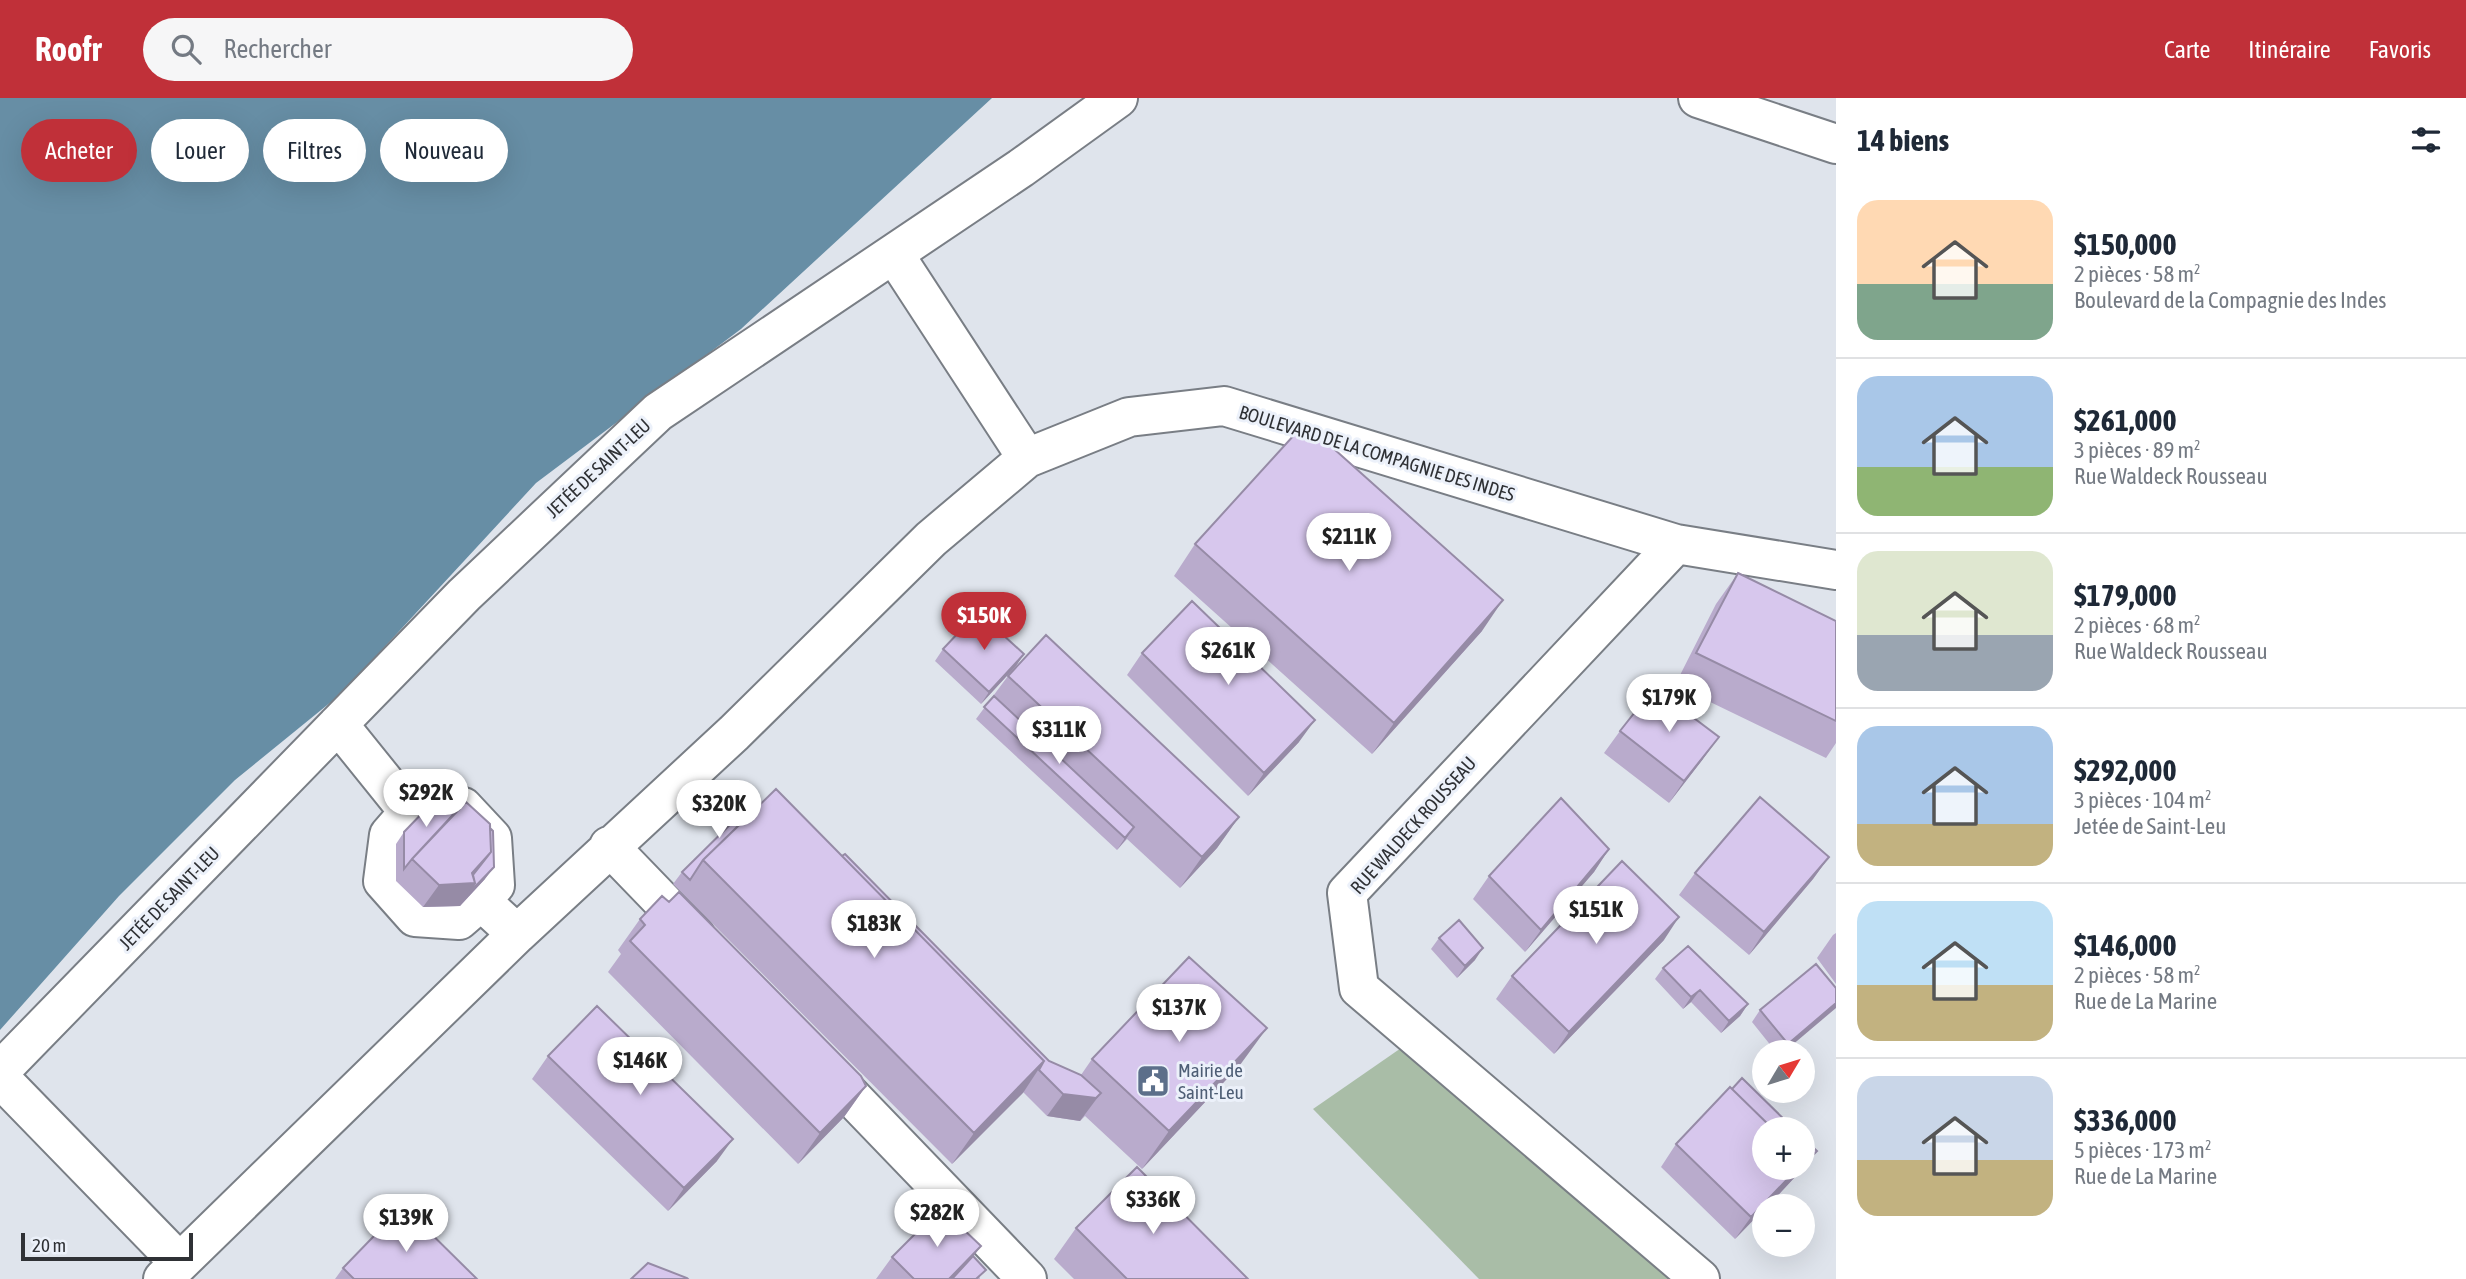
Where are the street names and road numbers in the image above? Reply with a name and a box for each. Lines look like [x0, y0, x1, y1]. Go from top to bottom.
street label: BOULEVARD DE LA COMPAGNIE DES INDES [1236, 401, 1518, 505]
street label: JETÉE DE SAINT-LEU [541, 414, 655, 522]
street label: RUE WALDECK ROUSSEAU [1346, 752, 1480, 898]
street label: JETÉE DE SAINT-LEU [114, 842, 224, 954]

